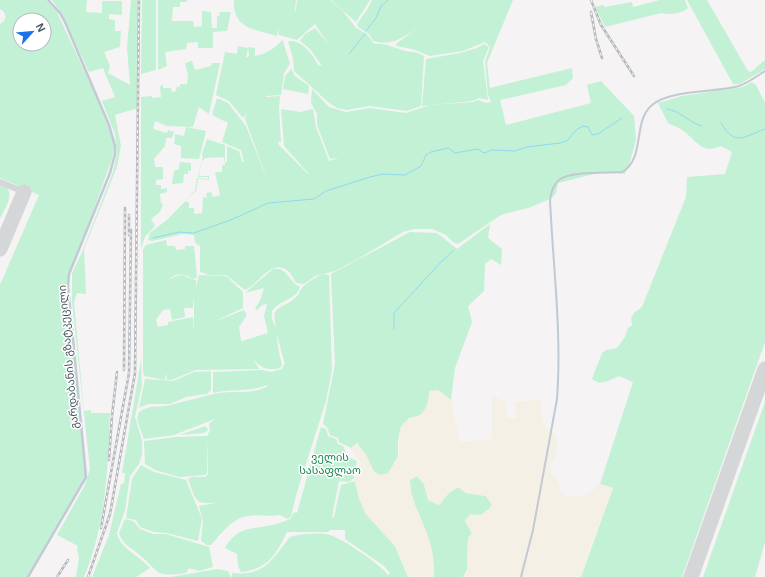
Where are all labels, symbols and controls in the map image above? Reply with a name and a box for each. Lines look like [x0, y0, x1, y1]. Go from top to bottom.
north arrow [12, 12, 52, 52]
text: N [34, 21, 48, 34]
street label: გარდაბანის გზატკეცილი [56, 285, 81, 429]
park label: ველის სასაფლაო [299, 451, 361, 477]

